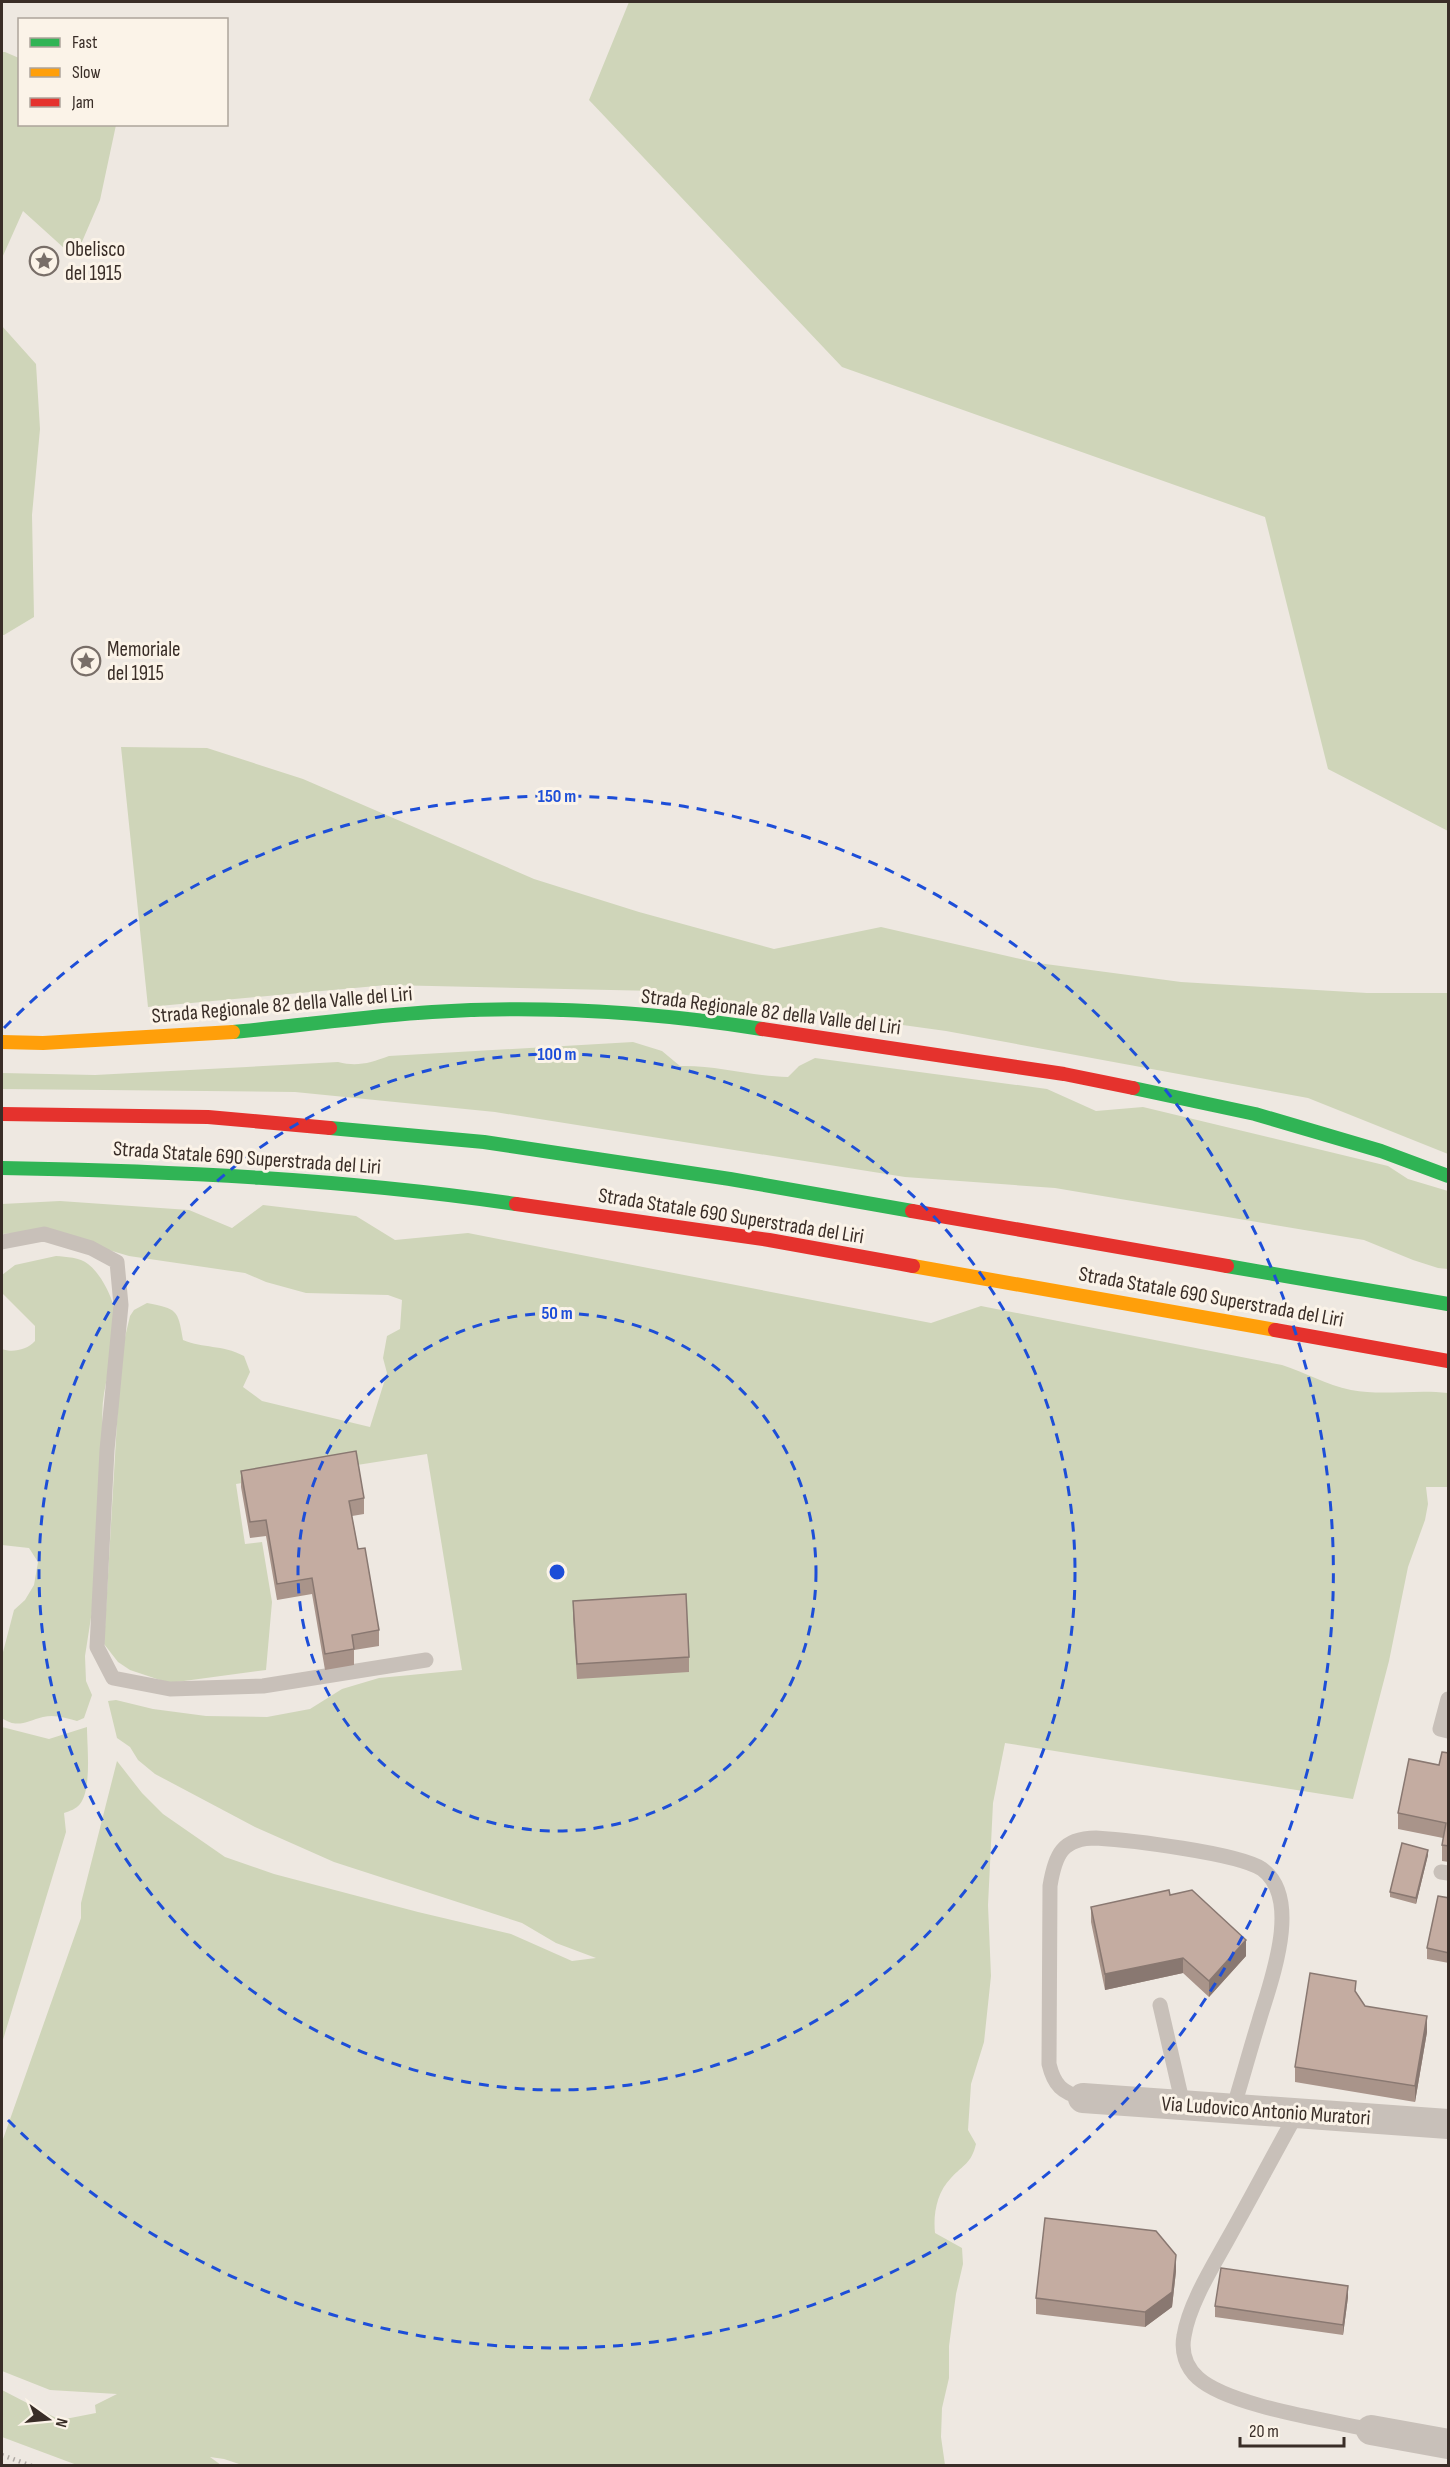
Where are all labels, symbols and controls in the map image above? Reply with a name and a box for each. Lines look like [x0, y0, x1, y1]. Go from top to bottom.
legend [18, 18, 228, 126]
text: Fast [72, 32, 98, 53]
text: Slow [72, 62, 101, 83]
text: Jam [71, 92, 94, 113]
place label: Obelisco del 1915 [65, 237, 125, 286]
place icon: Obelisco del 1915 [28, 245, 60, 277]
place label: Memoriale del 1915 [107, 637, 180, 686]
place icon: Memoriale del 1915 [70, 645, 102, 677]
text: 150 m [538, 786, 576, 807]
street label: Strada Regionale 82 della Valle del Liri [151, 981, 413, 1029]
street label: Strada Regionale 82 della Valle del Liri [640, 984, 902, 1040]
text: 100 m [538, 1044, 577, 1065]
street label: Strada Statale 690 Superstrada del Liri [112, 1136, 382, 1180]
street label: Strada Statale 690 Superstrada del Liri [596, 1183, 866, 1249]
street label: Strada Statale 690 Superstrada del Liri [1077, 1261, 1345, 1333]
text: 50 m [541, 1303, 573, 1324]
centre of rings [547, 1562, 567, 1582]
street label: Via Ludovico Antonio Muratori [1161, 2091, 1371, 2131]
north arrow [18, 2389, 78, 2449]
scale bar [1240, 2410, 1344, 2448]
text: N [51, 2416, 71, 2429]
text: 20 m [1249, 2421, 1279, 2442]

